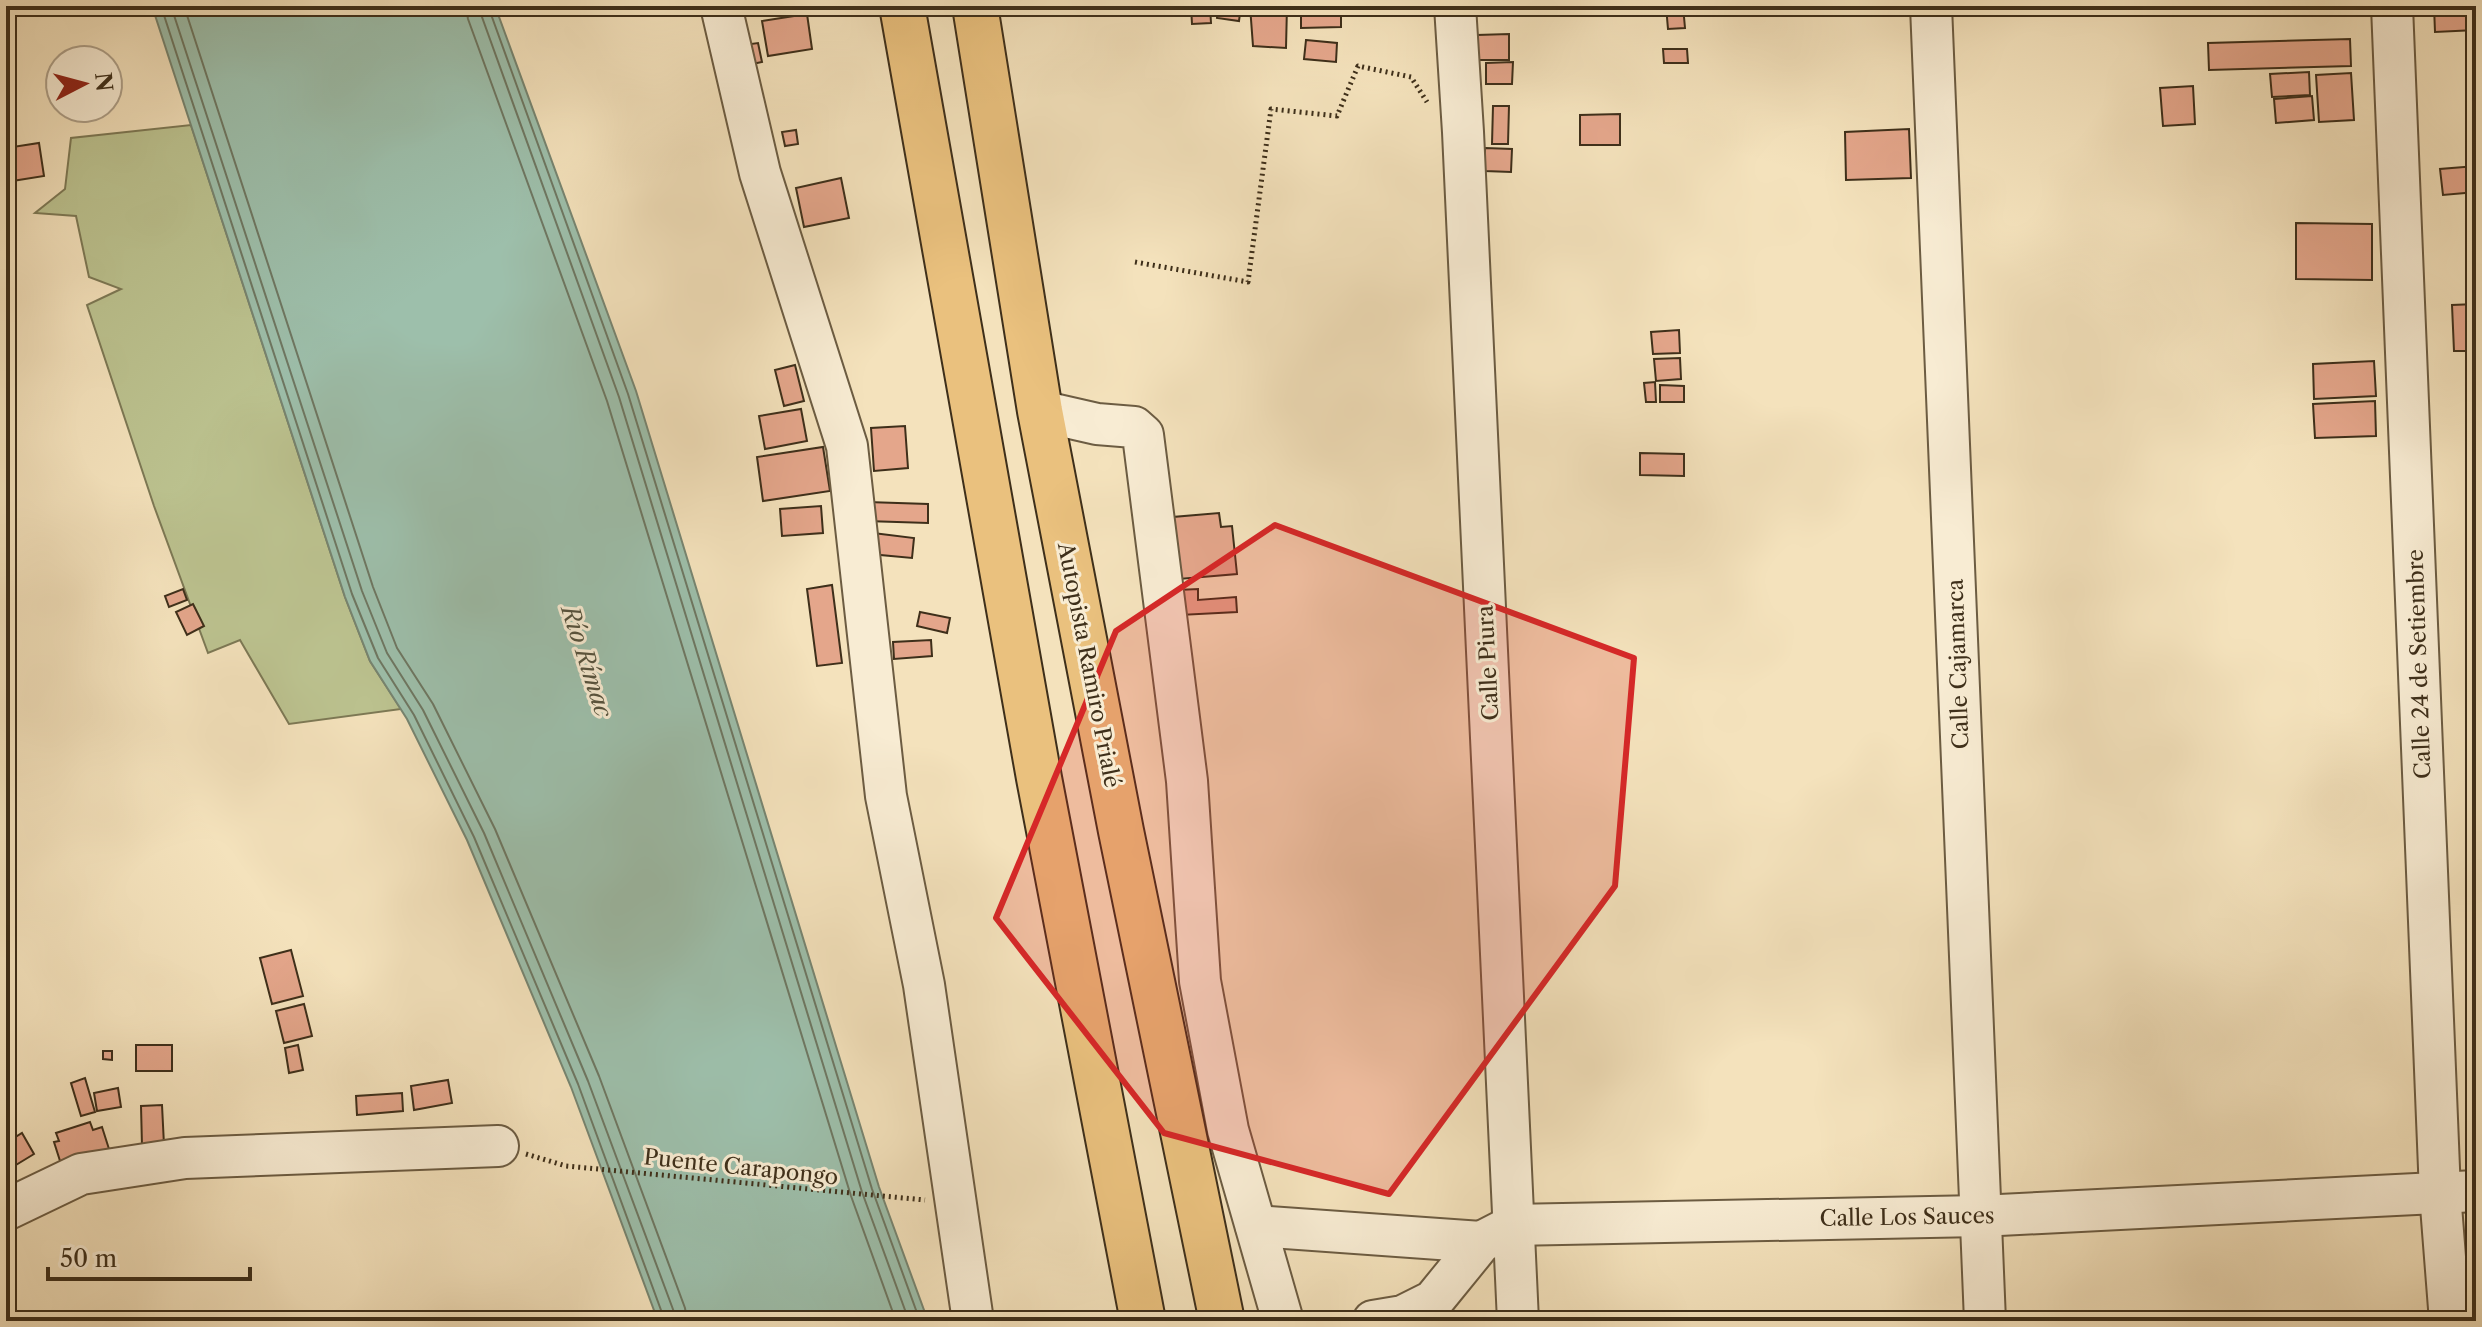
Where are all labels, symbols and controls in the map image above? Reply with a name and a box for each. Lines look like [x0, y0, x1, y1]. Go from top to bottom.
north arrow [44, 44, 124, 124]
text: N [89, 71, 118, 93]
street label: Autopista Ramiro Prialé [1052, 539, 1126, 790]
street label: Calle 24 de Setiembre [2401, 549, 2437, 779]
street label: Calle Cajamarca [1942, 578, 1974, 750]
water label: Río Rímac [555, 600, 619, 721]
street label: Calle Piura [1471, 604, 1505, 721]
street label: Puente Carapongo [642, 1143, 840, 1191]
street label: Calle Los Sauces [1819, 1202, 1995, 1232]
scale bar [48, 1231, 250, 1281]
text: 50 m [60, 1244, 117, 1273]

